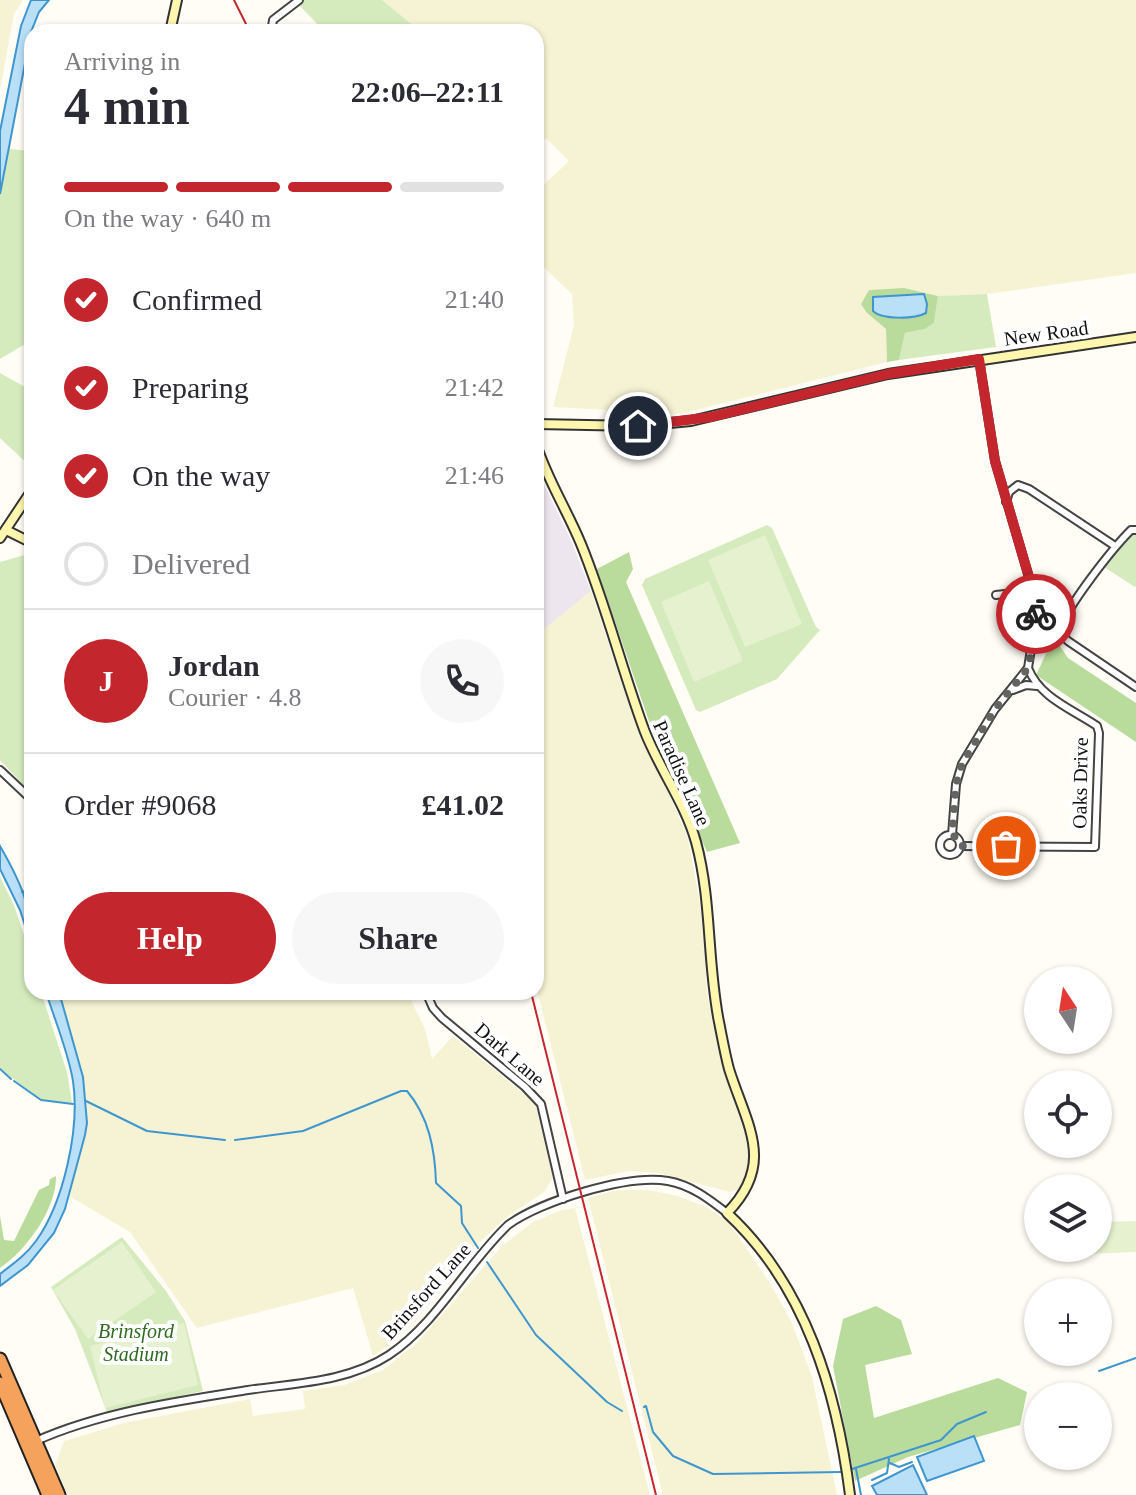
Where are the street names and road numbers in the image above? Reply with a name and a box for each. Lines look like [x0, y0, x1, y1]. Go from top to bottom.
street label: New Road [1002, 316, 1090, 350]
street label: Paradise Lane [649, 717, 715, 829]
street label: Oaks Drive [1068, 737, 1092, 829]
street label: Dark Lane [471, 1018, 549, 1090]
street label: Brinsford Lane [377, 1238, 475, 1344]

